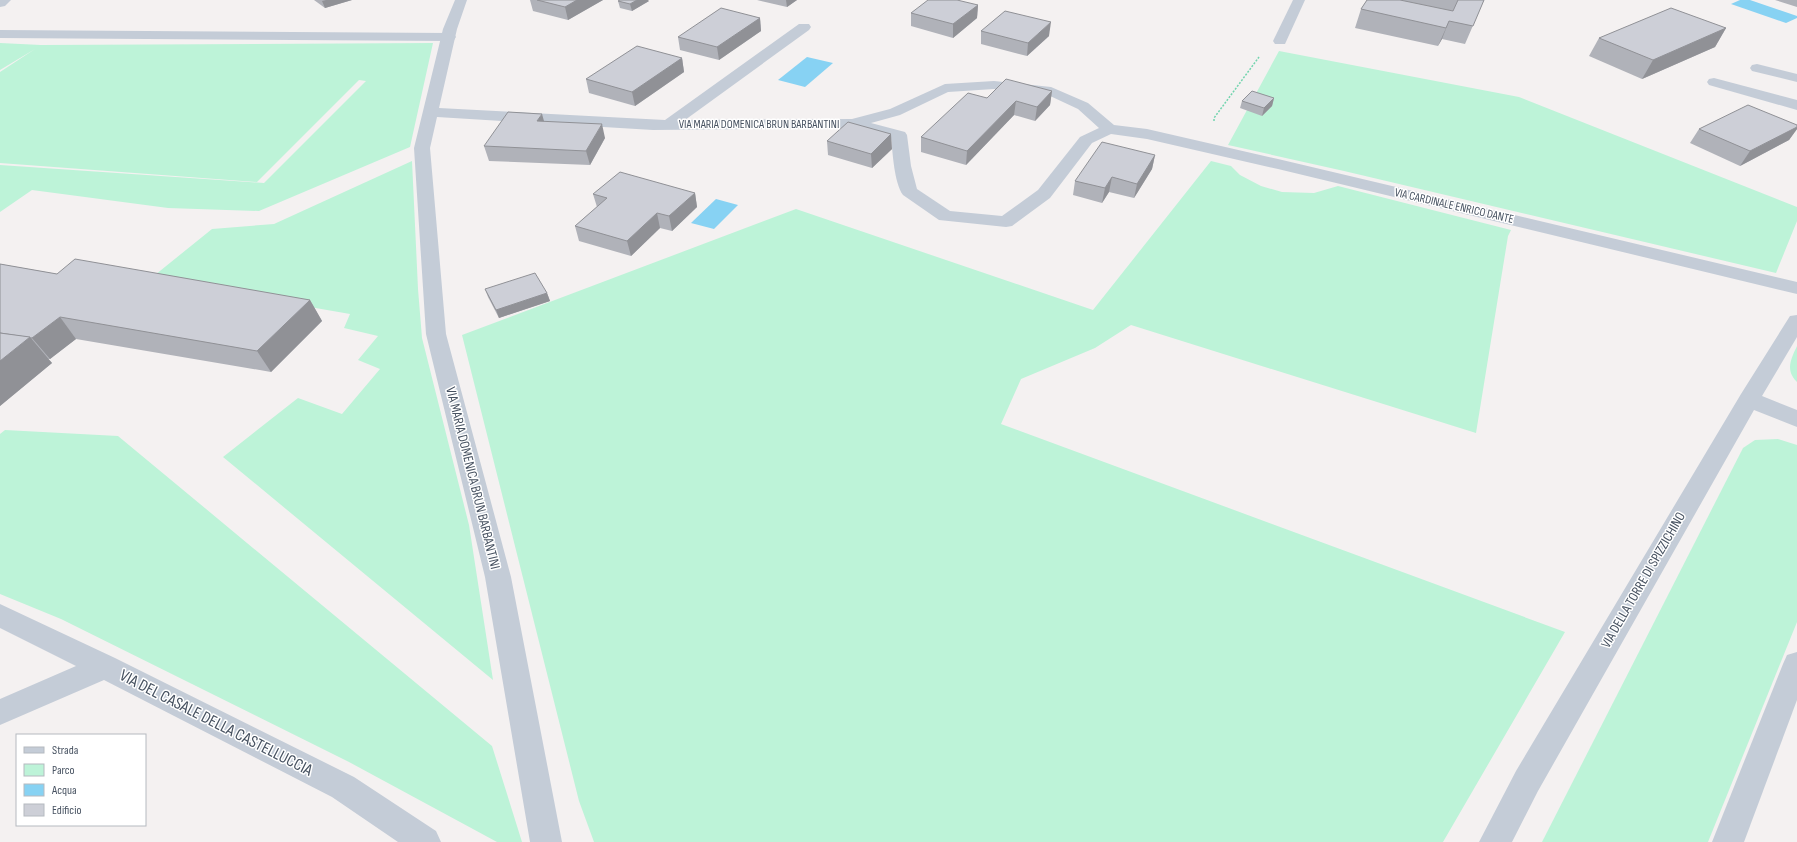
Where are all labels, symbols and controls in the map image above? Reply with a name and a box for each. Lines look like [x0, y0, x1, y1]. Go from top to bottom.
street label: VIA MARIA DOMENICA BRUN BARBANTINI [679, 117, 839, 132]
street label: VIA CARDINALE ENRICO DANTE [1393, 185, 1515, 227]
street label: VIA MARIA DOMENICA BRUN BARBANTINI [442, 385, 504, 571]
street label: VIA DELLA TORRE DI SPIZZICHINO [1597, 509, 1689, 651]
street label: VIA DEL CASALE DELLA CASTELLUCCIA [116, 666, 317, 781]
legend [16, 734, 146, 826]
text: Strada [52, 743, 79, 758]
text: Parco [52, 763, 75, 778]
text: Acqua [51, 783, 77, 798]
text: Edificio [52, 803, 81, 818]

